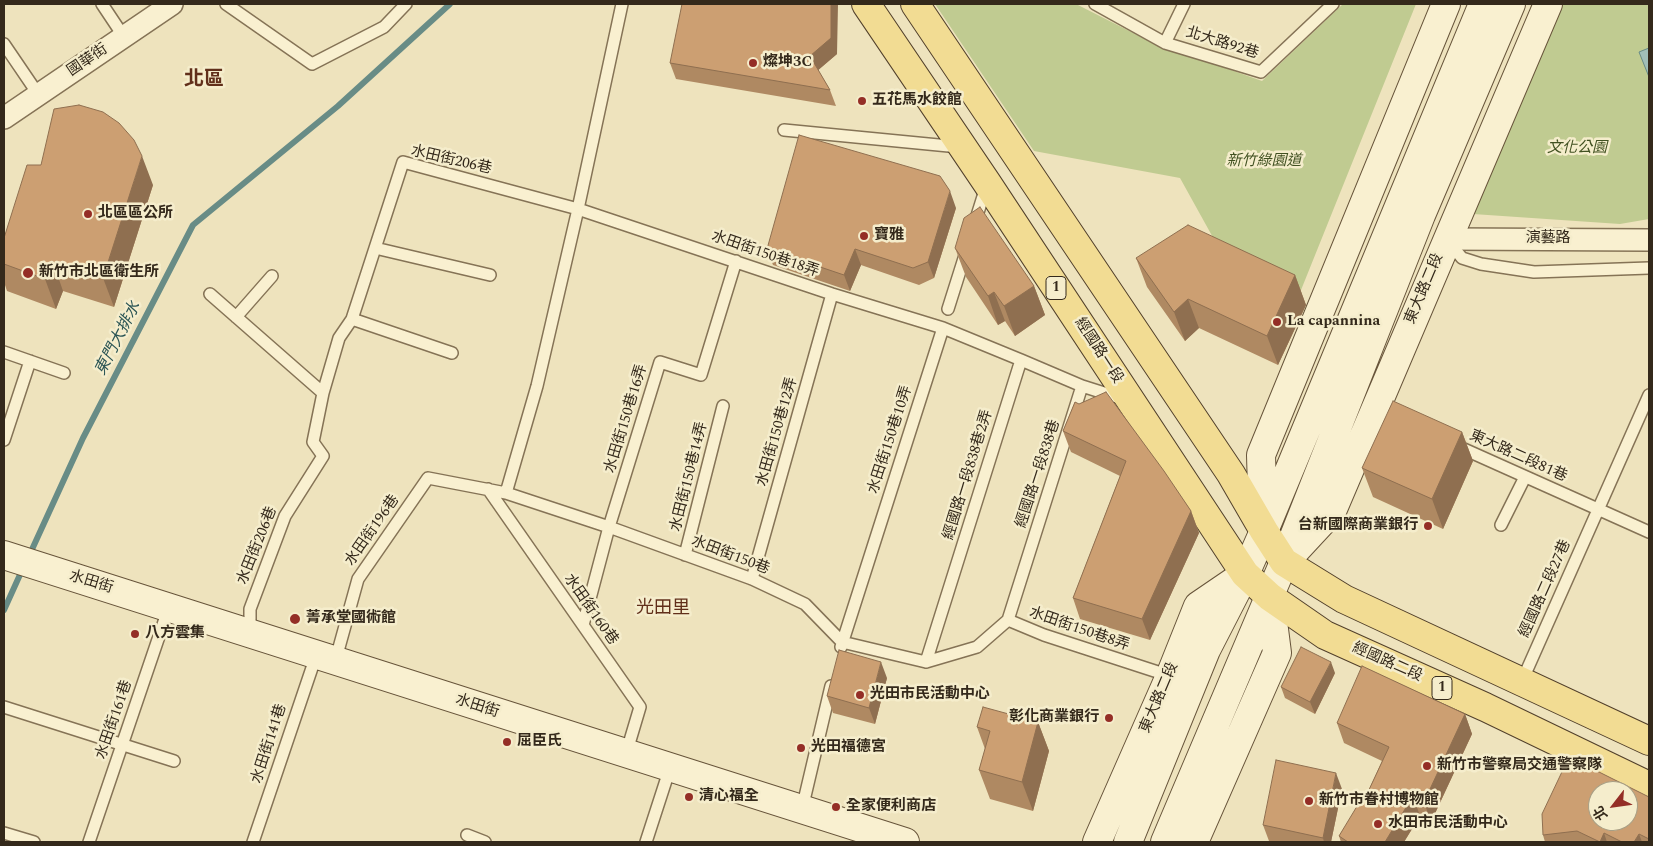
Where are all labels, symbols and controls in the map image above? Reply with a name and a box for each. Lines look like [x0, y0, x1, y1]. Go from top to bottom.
street label: 北大路92巷 [1184, 24, 1260, 64]
street label: 國華街 [64, 41, 112, 81]
place label: 燦坤3C [763, 54, 812, 72]
marker: 燦坤3C [747, 57, 759, 69]
district label: 北區 [184, 69, 224, 93]
place label: 五花馬水餃館 [872, 92, 962, 110]
marker: 五花馬水餃館 [856, 95, 868, 107]
park label: 文化公園 [1547, 140, 1607, 158]
street label: 水田街206巷 [409, 143, 493, 179]
park label: 新竹綠園道 [1227, 153, 1301, 171]
place label: 北區區公所 [98, 205, 173, 223]
marker: 北區區公所 [82, 208, 94, 220]
place label: 寶雅 [874, 227, 904, 245]
street label: 水田街150巷18弄 [709, 228, 821, 282]
marker: 寶雅 [858, 230, 870, 242]
street label: 演藝路 [1526, 230, 1570, 248]
street label: 東大路二段 [1402, 251, 1448, 327]
place label: 新竹市北區衛生所 [39, 264, 159, 282]
marker: 新竹市北區衛生所 [21, 266, 35, 280]
road number: 1 [1046, 276, 1066, 300]
water label: 東門大排水 [92, 299, 146, 379]
place label: La capannina [1287, 313, 1380, 331]
street label: 經國路一段 [1070, 315, 1126, 387]
marker: La capannina [1271, 316, 1283, 328]
street label: 水田街150巷16弄 [602, 363, 652, 475]
street label: 水田街150巷12弄 [754, 375, 802, 489]
street label: 水田街150巷10弄 [865, 384, 917, 496]
street label: 經國路一段838巷2弄 [941, 408, 997, 542]
street label: 經國路一段838巷 [1013, 418, 1065, 530]
street label: 水田街150巷14弄 [668, 420, 712, 534]
street label: 東大路二段81巷 [1466, 427, 1570, 487]
street label: 水田街196巷 [342, 492, 404, 570]
street label: 水田街206巷 [234, 504, 282, 588]
place label: 台新國際商業銀行 [1298, 517, 1418, 535]
marker: 台新國際商業銀行 [1422, 520, 1434, 532]
street label: 水田街150巷 [688, 533, 772, 579]
street label: 經國路二段27巷 [1516, 537, 1576, 641]
street label: 水田街 [67, 568, 115, 598]
street label: 水田街160巷 [559, 571, 621, 649]
district label: 光田里 [636, 598, 690, 620]
street label: 水田街150巷8弄 [1026, 604, 1132, 656]
place label: 菁承堂國術館 [306, 610, 396, 628]
marker: 菁承堂國術館 [288, 612, 302, 626]
place label: 八方雲集 [145, 625, 205, 643]
marker: 八方雲集 [129, 628, 141, 640]
street label: 經國路二段 [1349, 640, 1425, 686]
street label: 東大路二段 [1137, 660, 1183, 736]
road number: 1 [1432, 676, 1452, 700]
street label: 水田街161巷 [93, 678, 137, 762]
place label: 光田市民活動中心 [870, 686, 990, 704]
marker: 光田市民活動中心 [854, 689, 866, 701]
street label: 水田街 [453, 691, 501, 723]
street label: 水田街141巷 [249, 702, 291, 786]
place label: 彰化商業銀行 [1009, 709, 1099, 727]
marker: 彰化商業銀行 [1103, 712, 1115, 724]
place label: 屈臣氏 [517, 733, 562, 751]
marker: 屈臣氏 [501, 736, 513, 748]
place label: 光田福德宮 [811, 739, 886, 757]
marker: 光田福德宮 [795, 742, 807, 754]
place label: 新竹市警察局交通警察隊 [1437, 757, 1602, 775]
marker: 新竹市警察局交通警察隊 [1421, 760, 1433, 772]
north arrow [1588, 781, 1638, 831]
place label: 清心福全 [699, 788, 759, 806]
marker: 清心福全 [683, 791, 695, 803]
place label: 新竹市眷村博物館 [1319, 792, 1439, 810]
marker: 新竹市眷村博物館 [1303, 795, 1315, 807]
place label: 全家便利商店 [846, 798, 936, 816]
marker: 全家便利商店 [830, 801, 842, 813]
text: 北 [1588, 802, 1613, 825]
place label: 水田市民活動中心 [1388, 815, 1508, 833]
marker: 水田市民活動中心 [1372, 818, 1384, 830]

